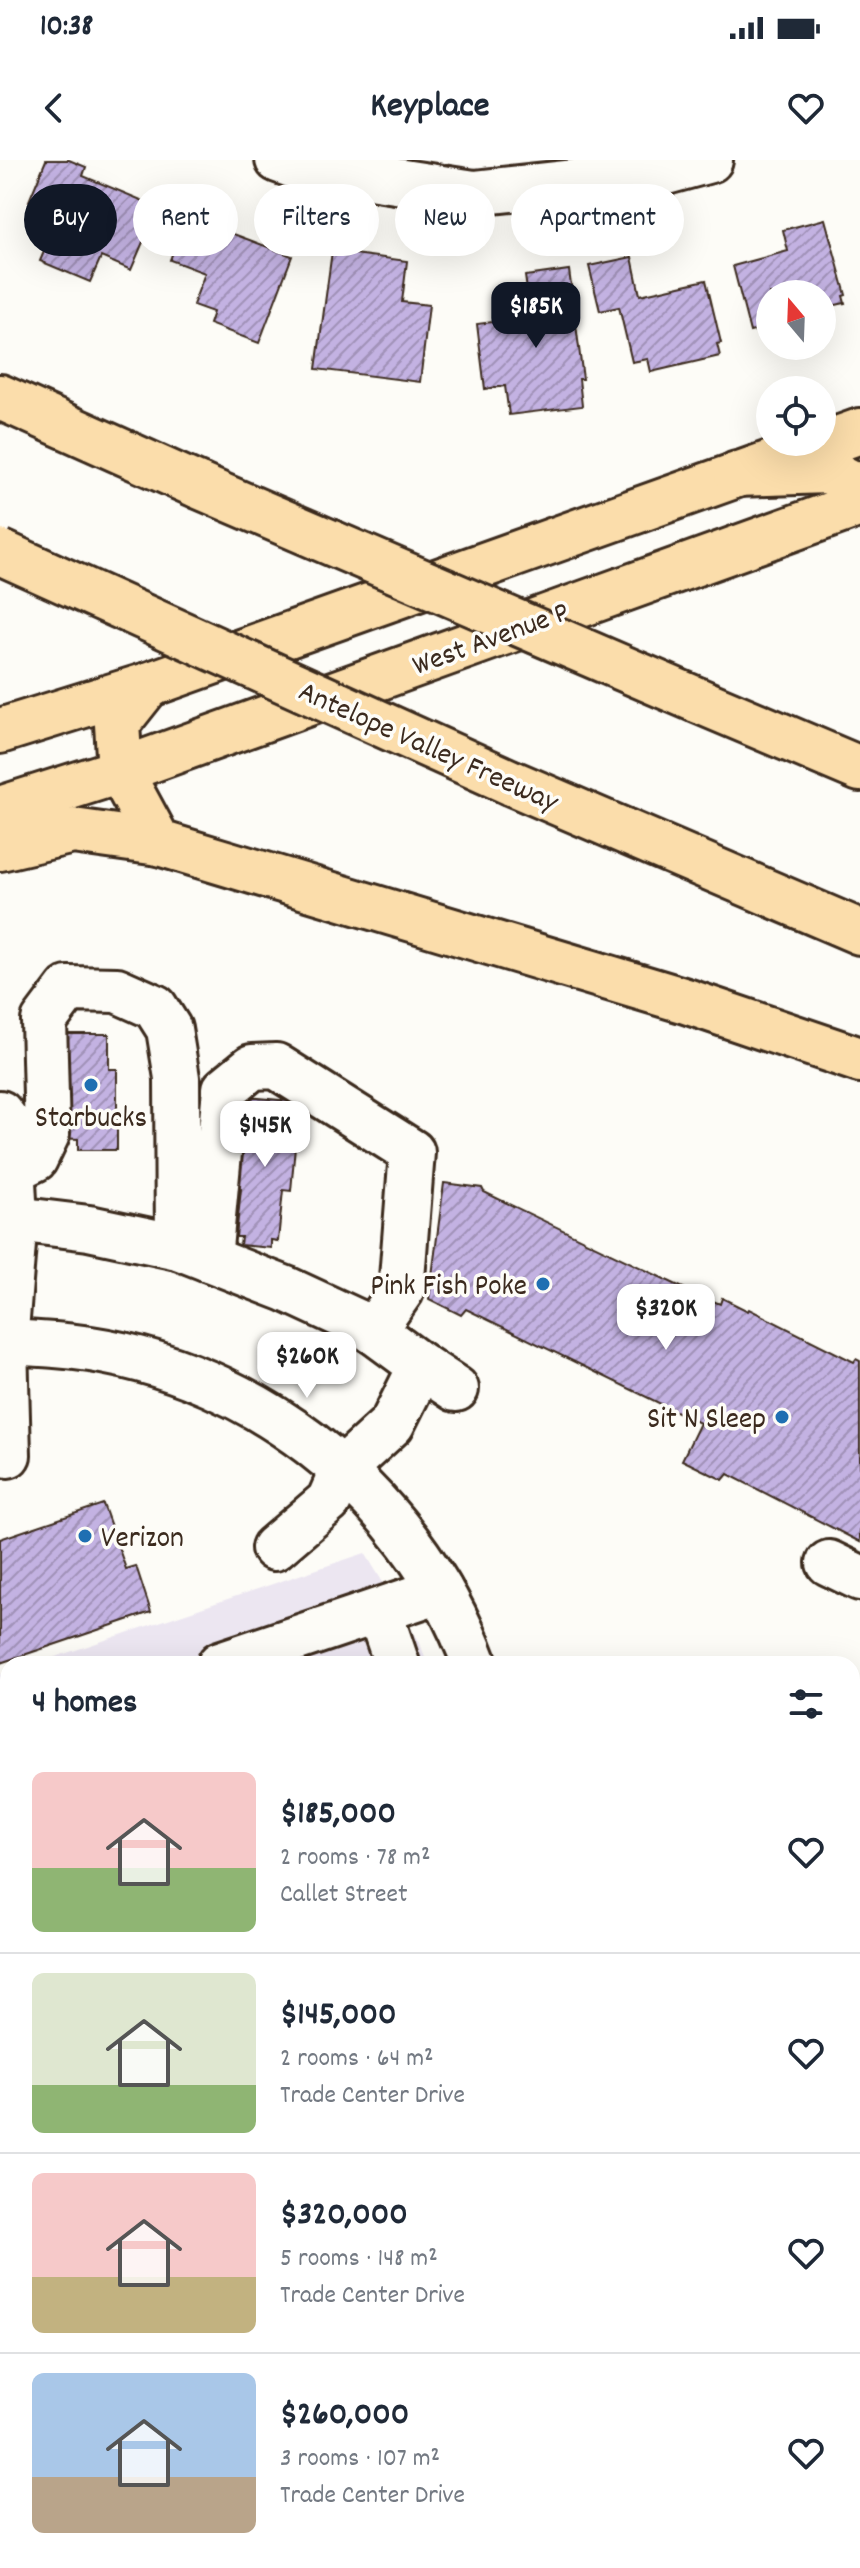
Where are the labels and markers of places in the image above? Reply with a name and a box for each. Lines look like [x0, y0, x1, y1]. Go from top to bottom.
pin: $185K [480, 282, 592, 350]
marker: Starbucks [82, 1076, 100, 1094]
place label: Starbucks [35, 1099, 147, 1142]
pin: $145K [209, 1101, 321, 1169]
place label: Pink Fish Poke [370, 1267, 527, 1310]
marker: Pink Fish Poke [534, 1275, 552, 1293]
pin: $320K [610, 1284, 722, 1352]
pin: $260K [251, 1332, 363, 1400]
place label: Sit N Sleep [647, 1400, 766, 1443]
marker: Sit N Sleep [773, 1408, 791, 1426]
place label: Verizon [101, 1519, 184, 1562]
marker: Verizon [76, 1527, 94, 1545]

